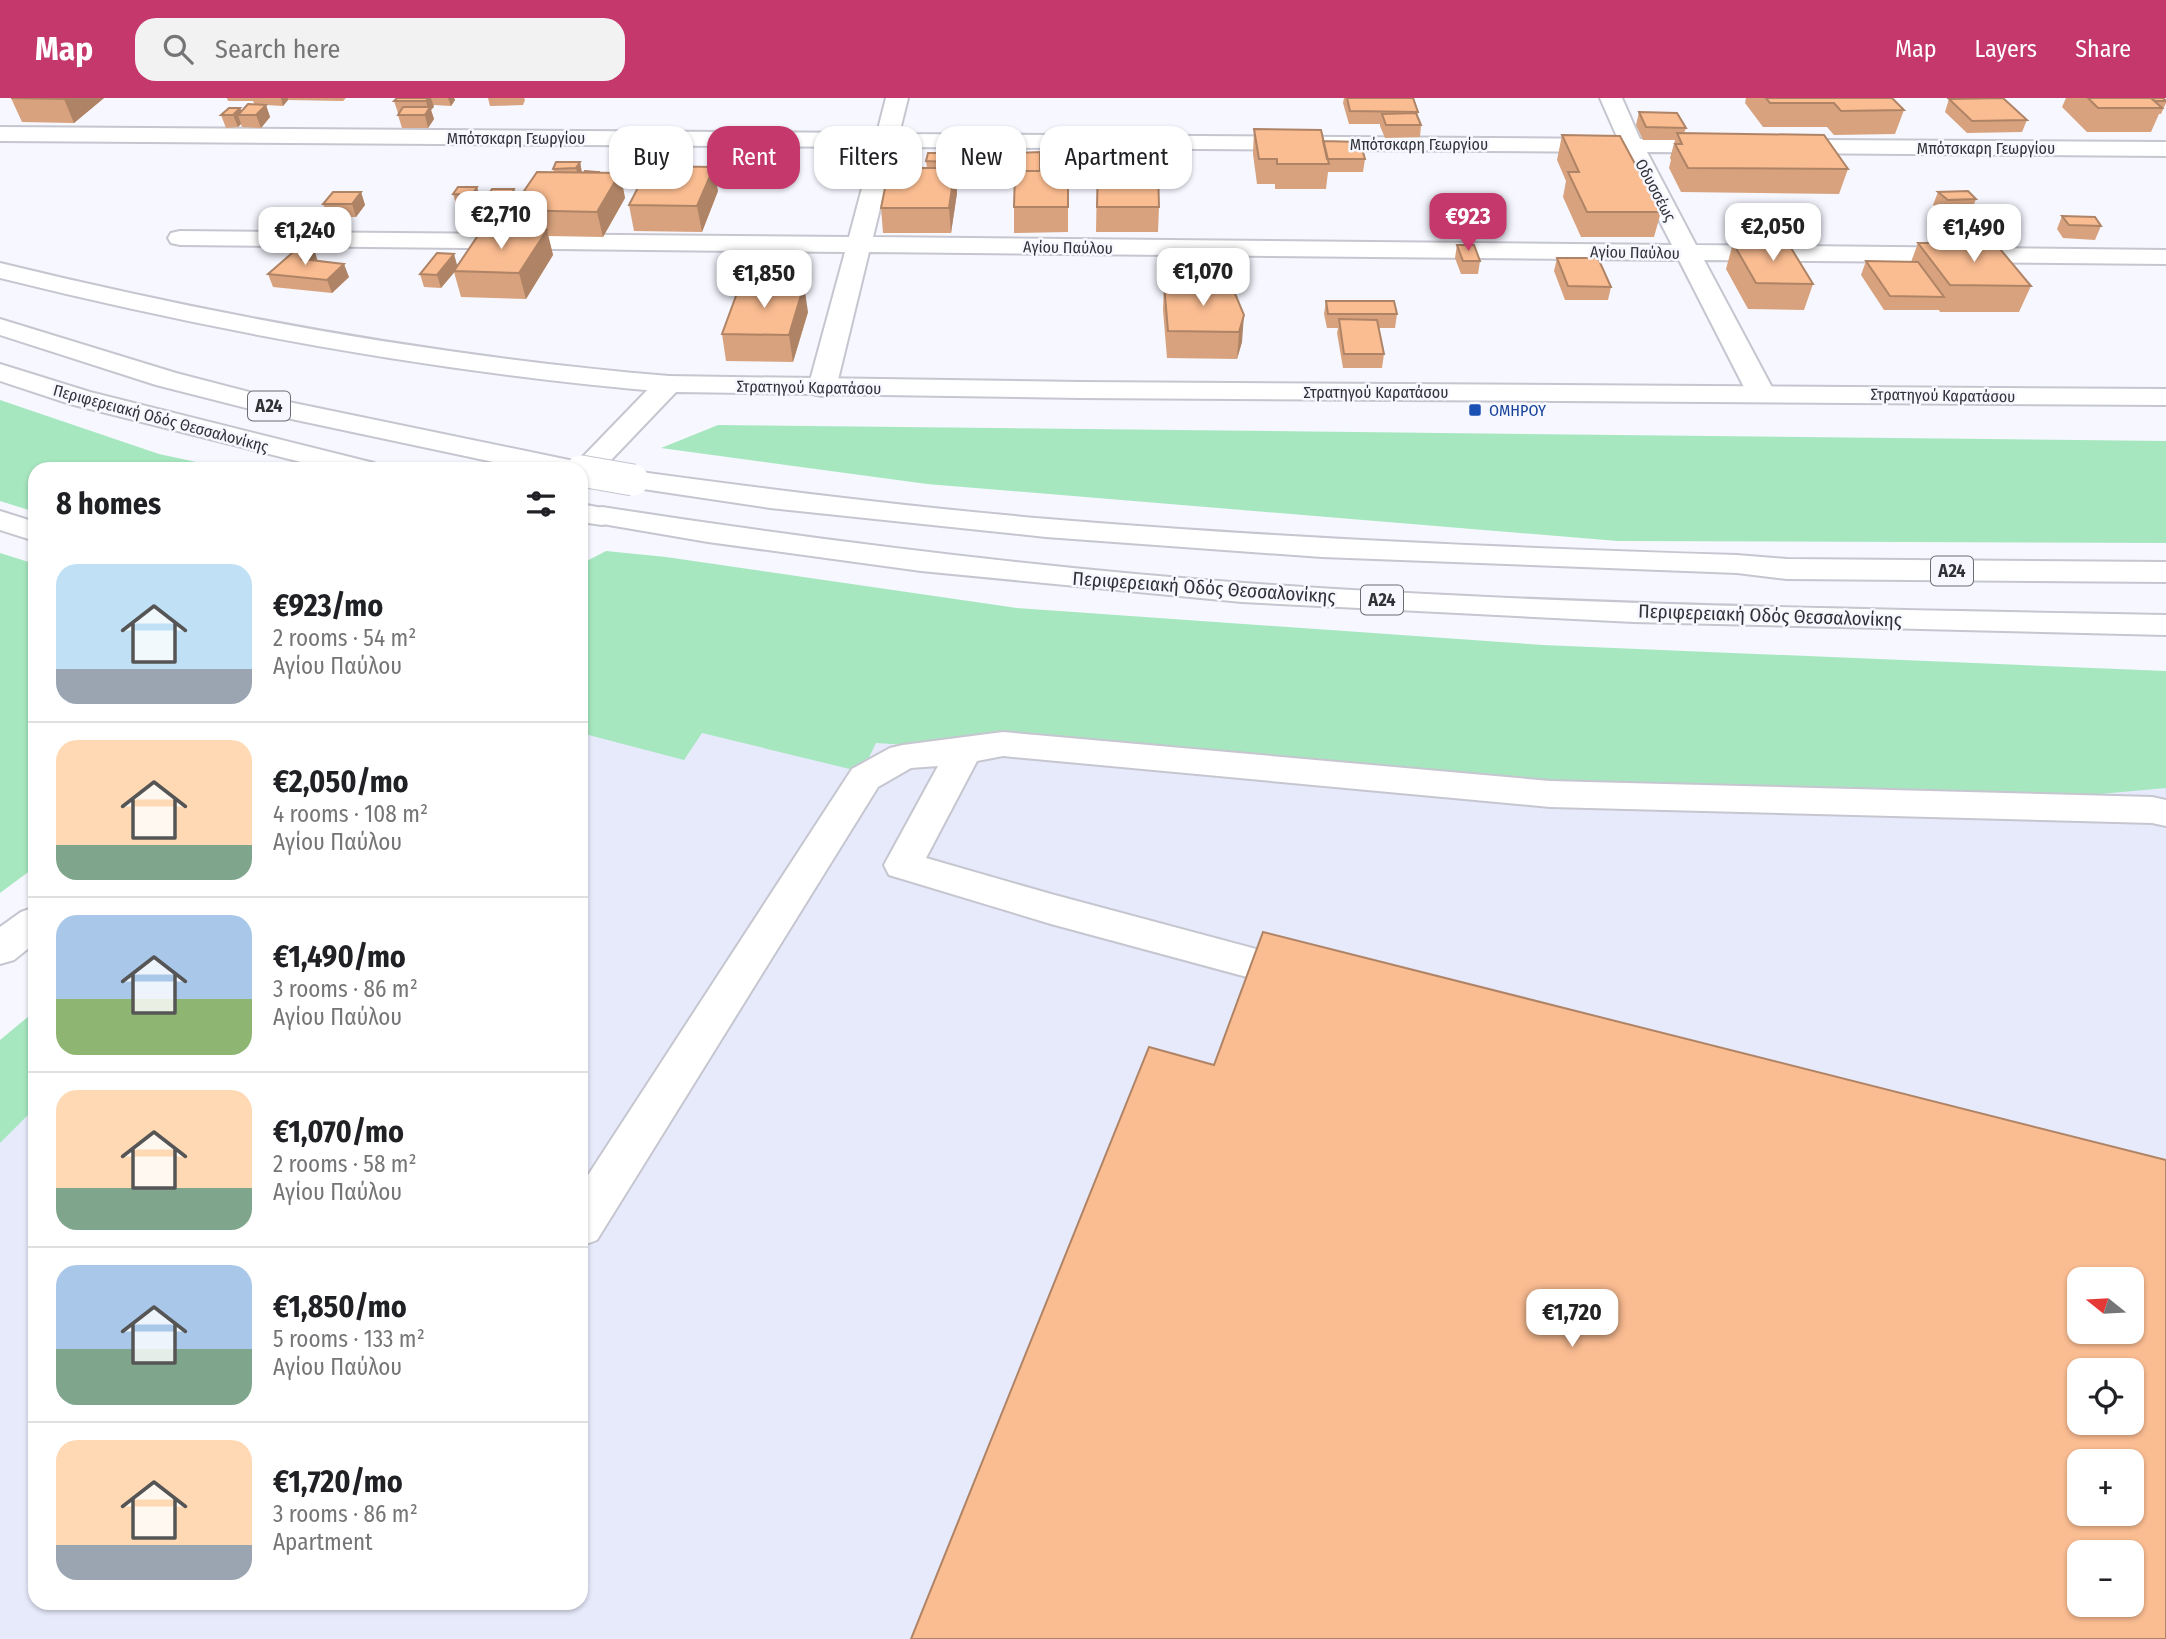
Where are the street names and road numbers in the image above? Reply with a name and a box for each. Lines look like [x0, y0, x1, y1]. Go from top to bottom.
street label: Μπότσκαρη Γεωργίου [447, 129, 585, 148]
street label: Μπότσκαρη Γεωργίου [1350, 135, 1488, 154]
street label: Μπότσκαρη Γεωργίου [1917, 139, 2055, 158]
street label: Οδυσσέως [1631, 156, 1680, 225]
street label: Αγίου Παύλου [1023, 237, 1113, 258]
street label: Αγίου Παύλου [1590, 242, 1680, 263]
street label: Στρατηγού Καρατάσου [736, 377, 882, 398]
street label: Περιφερειακή Οδός Θεσσαλονίκης [51, 381, 271, 456]
street label: Στρατηγού Καρατάσου [1304, 383, 1448, 402]
street label: Στρατηγού Καρατάσου [1870, 385, 2016, 406]
road number: Α24 [248, 392, 290, 420]
road number: Α24 [1931, 556, 1973, 586]
street label: Περιφερειακή Οδός Θεσσαλονίκης [1072, 567, 1336, 608]
road number: Α24 [1361, 586, 1403, 614]
street label: Περιφερειακή Οδός Θεσσαλονίκης [1638, 599, 1902, 632]

